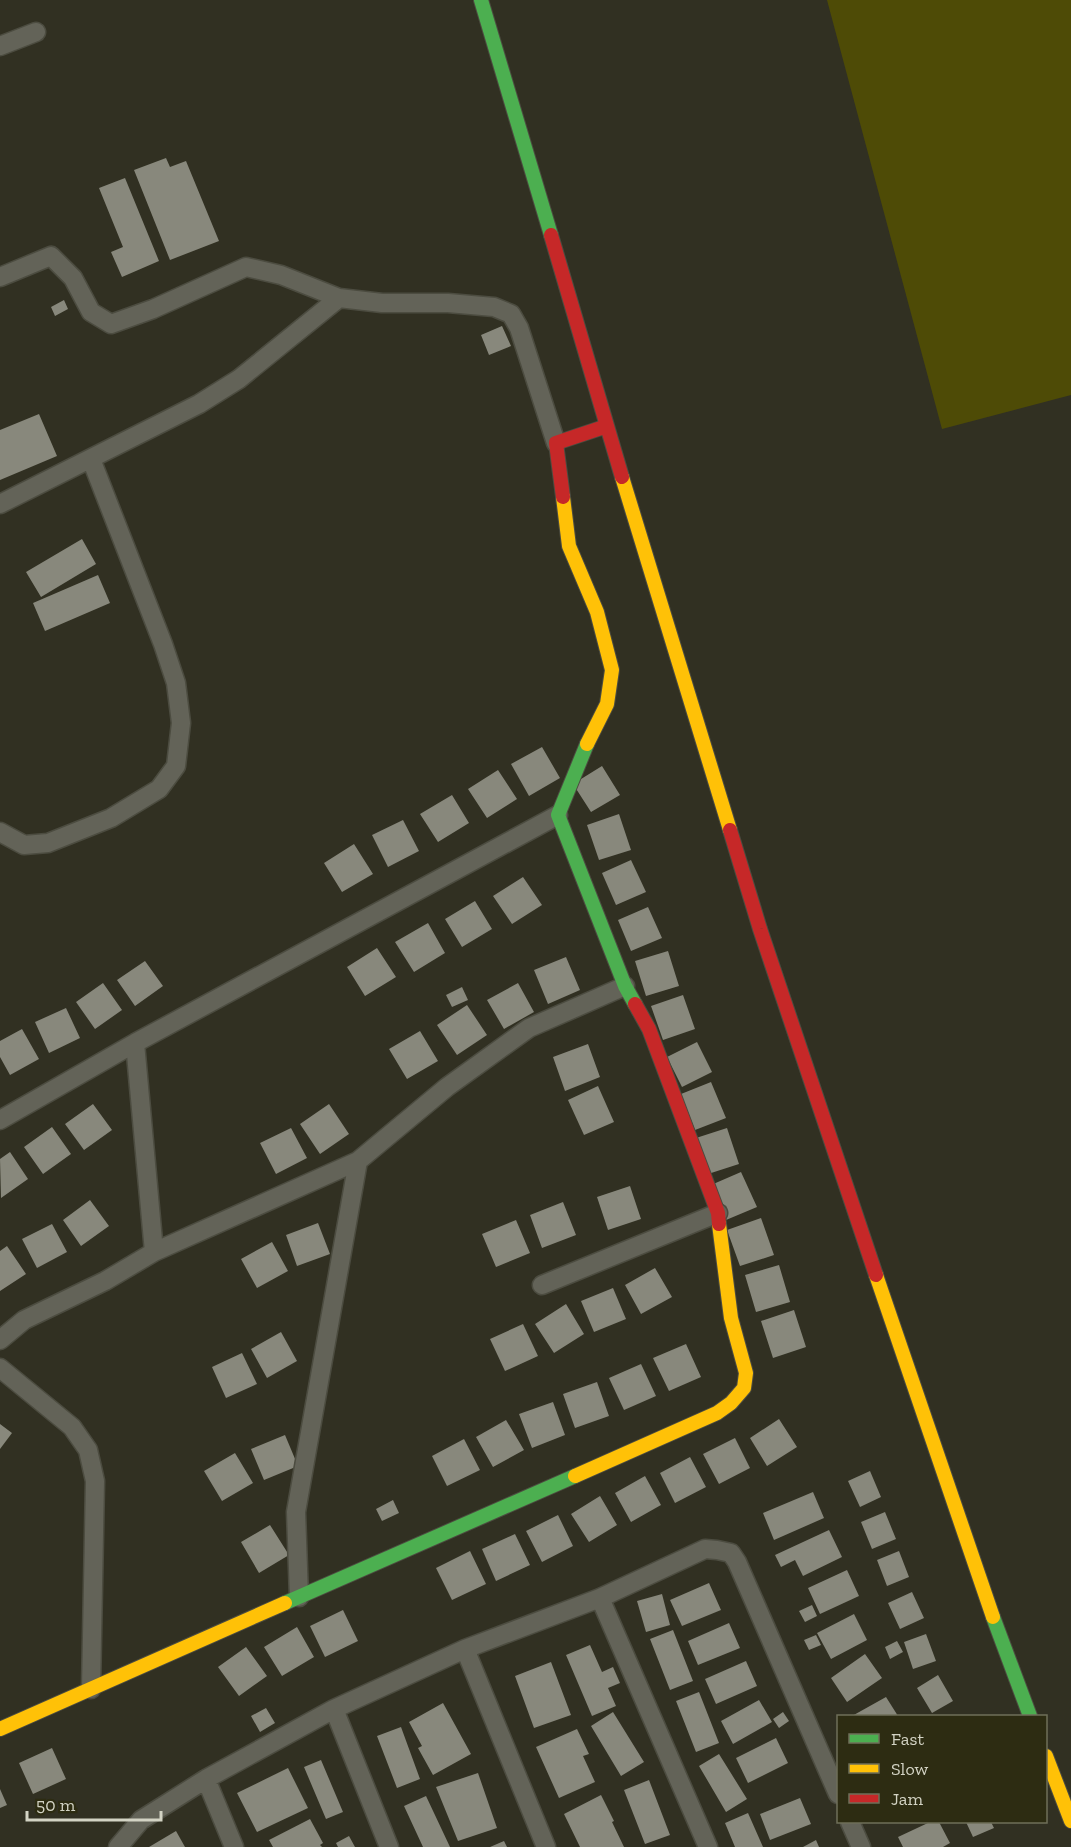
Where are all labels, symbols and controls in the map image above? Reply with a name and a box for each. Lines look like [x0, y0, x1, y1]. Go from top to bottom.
legend [837, 1715, 1047, 1823]
text: Fast [891, 1728, 924, 1750]
text: Slow [891, 1758, 928, 1780]
scale bar [27, 1784, 160, 1822]
text: Jam [891, 1788, 923, 1810]
text: 50 m [36, 1794, 76, 1816]

